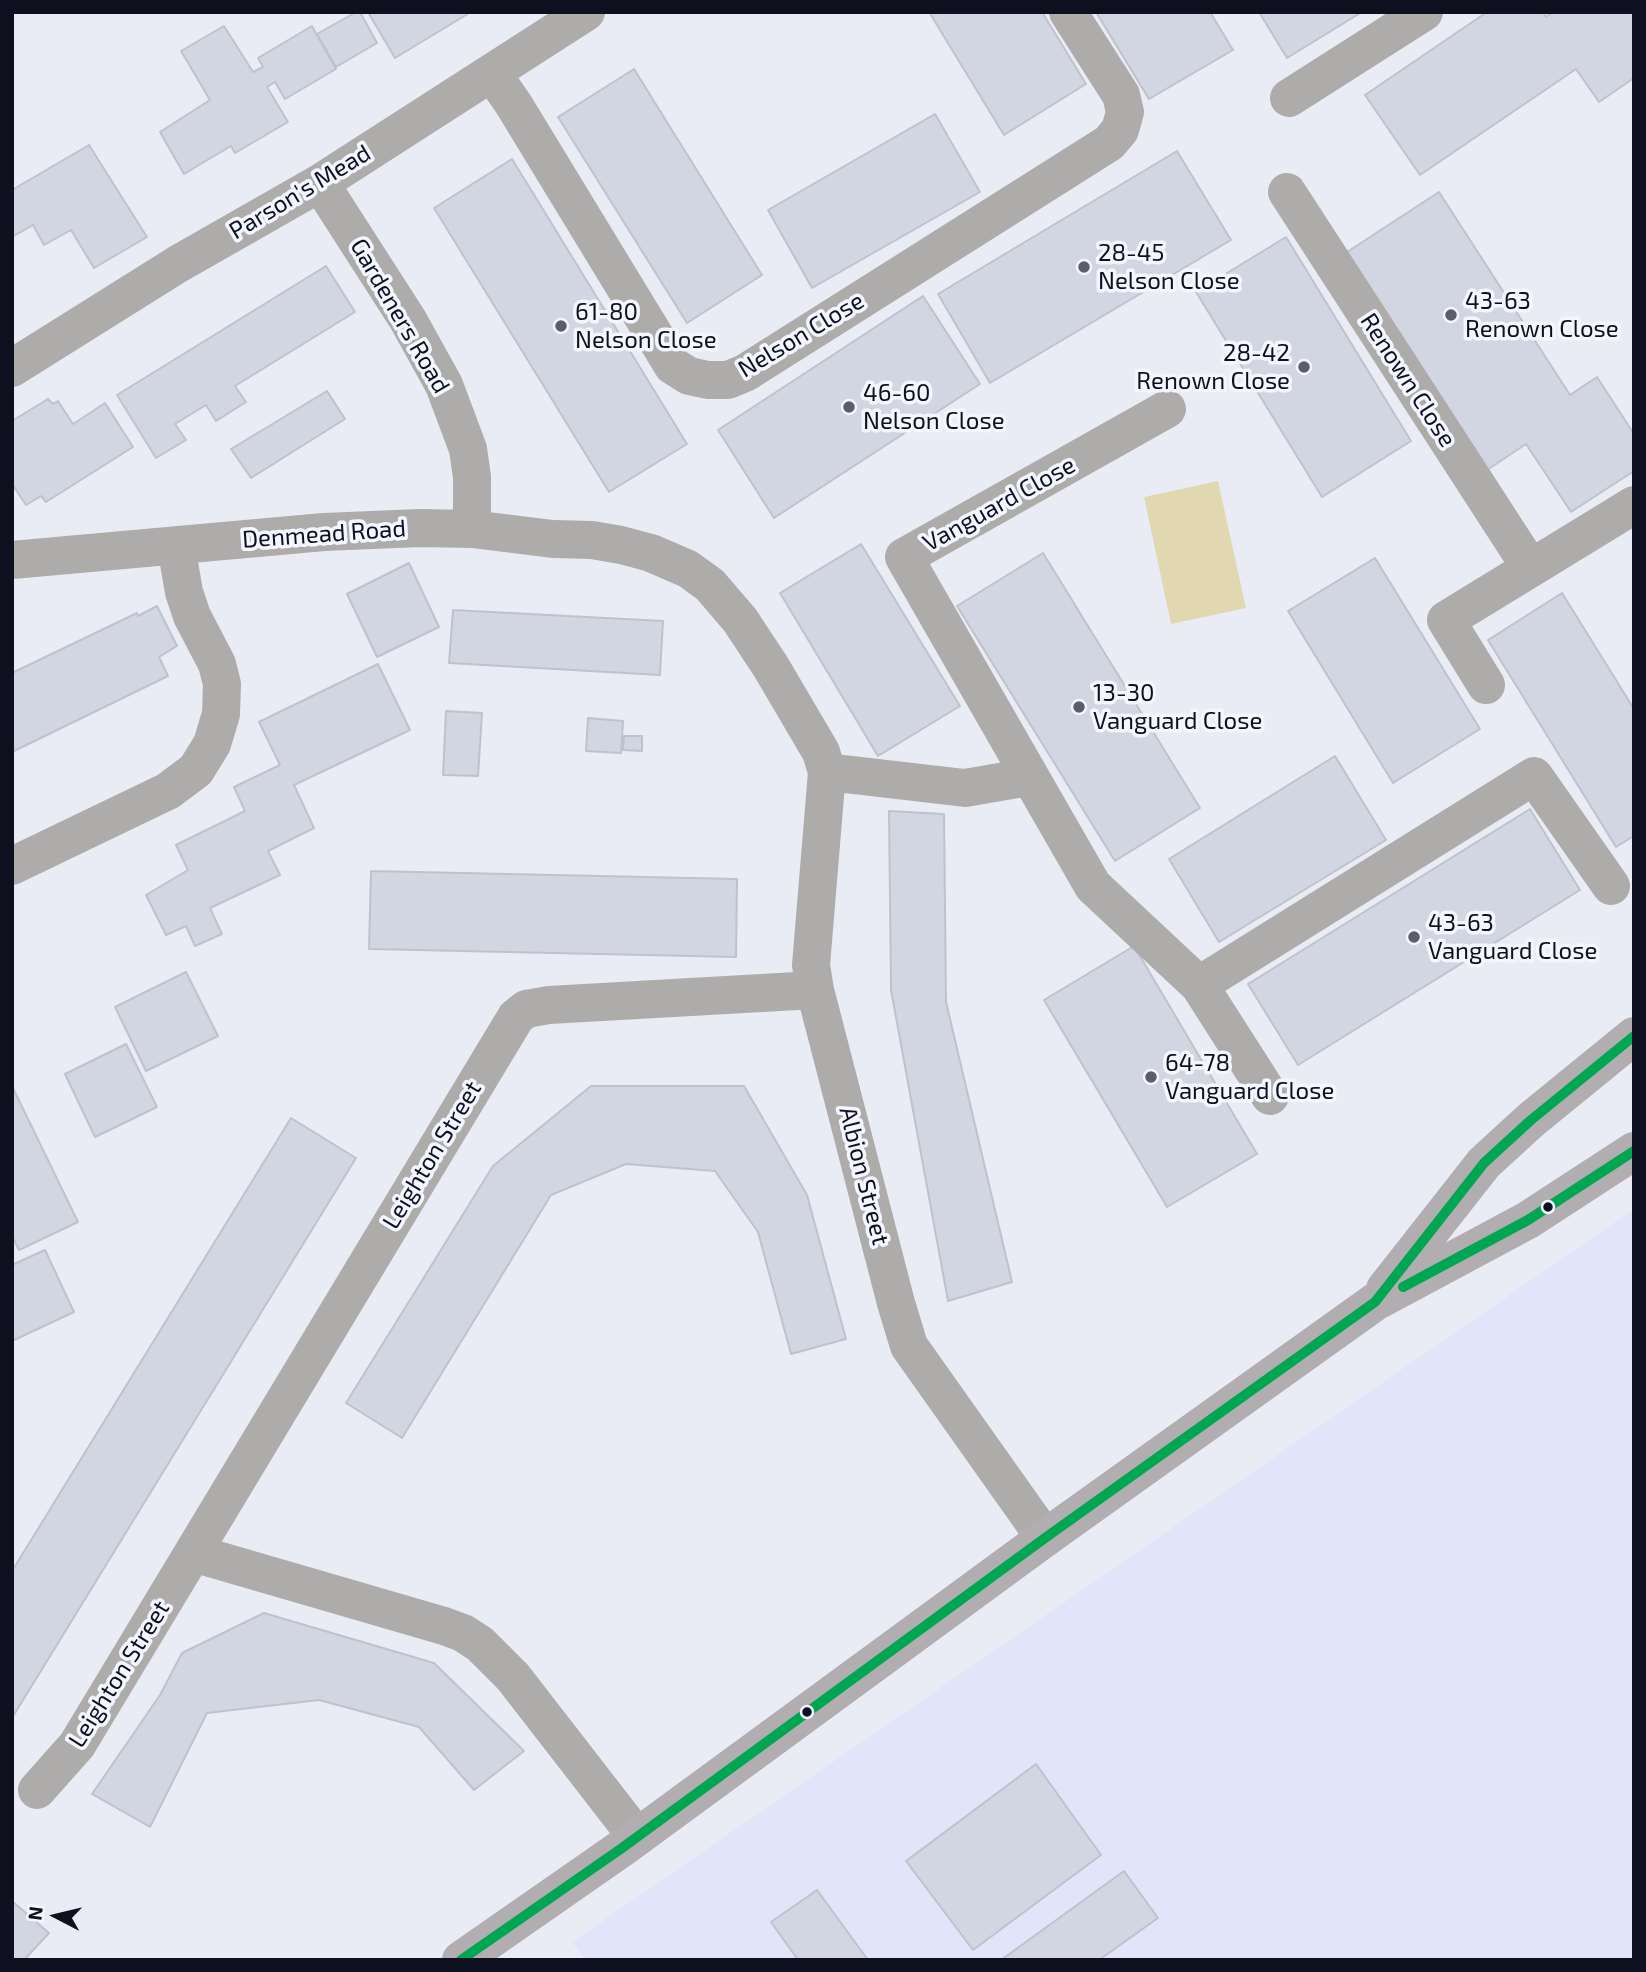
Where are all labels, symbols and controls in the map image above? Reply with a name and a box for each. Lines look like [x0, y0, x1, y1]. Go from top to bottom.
street label: Parson's Mead [224, 139, 376, 245]
street label: Gardeners Road [344, 234, 456, 398]
place label: 28-45 Nelson Close [1098, 239, 1240, 295]
marker: 28-45 Nelson Close [1076, 259, 1092, 275]
street label: Nelson Close [733, 286, 869, 384]
place label: 43-63 Renown Close [1465, 287, 1619, 343]
place label: 61-80 Nelson Close [575, 298, 717, 354]
marker: 43-63 Renown Close [1443, 307, 1459, 323]
street label: Renown Close [1354, 308, 1462, 452]
marker: 61-80 Nelson Close [553, 318, 569, 334]
place label: 28-42 Renown Close [1136, 339, 1290, 395]
marker: 28-42 Renown Close [1296, 359, 1312, 375]
place label: 46-60 Nelson Close [863, 379, 1005, 435]
marker: 46-60 Nelson Close [841, 399, 857, 415]
street label: Vanguard Close [918, 450, 1080, 558]
street label: Denmead Road [241, 514, 407, 554]
place label: 13-30 Vanguard Close [1093, 679, 1262, 735]
marker: 13-30 Vanguard Close [1071, 699, 1087, 715]
place label: 43-63 Vanguard Close [1428, 909, 1597, 965]
marker: 43-63 Vanguard Close [1406, 929, 1422, 945]
place label: 64-78 Vanguard Close [1165, 1049, 1334, 1105]
marker: 64-78 Vanguard Close [1143, 1069, 1159, 1085]
street label: Leighton Street [377, 1076, 487, 1234]
street label: Albion Street [833, 1104, 895, 1248]
unlabelled marker [1541, 1200, 1555, 1214]
street label: Leighton Street [62, 1595, 176, 1753]
unlabelled marker [800, 1705, 814, 1719]
north arrow [21, 1881, 91, 1951]
text: N [22, 1905, 47, 1922]

